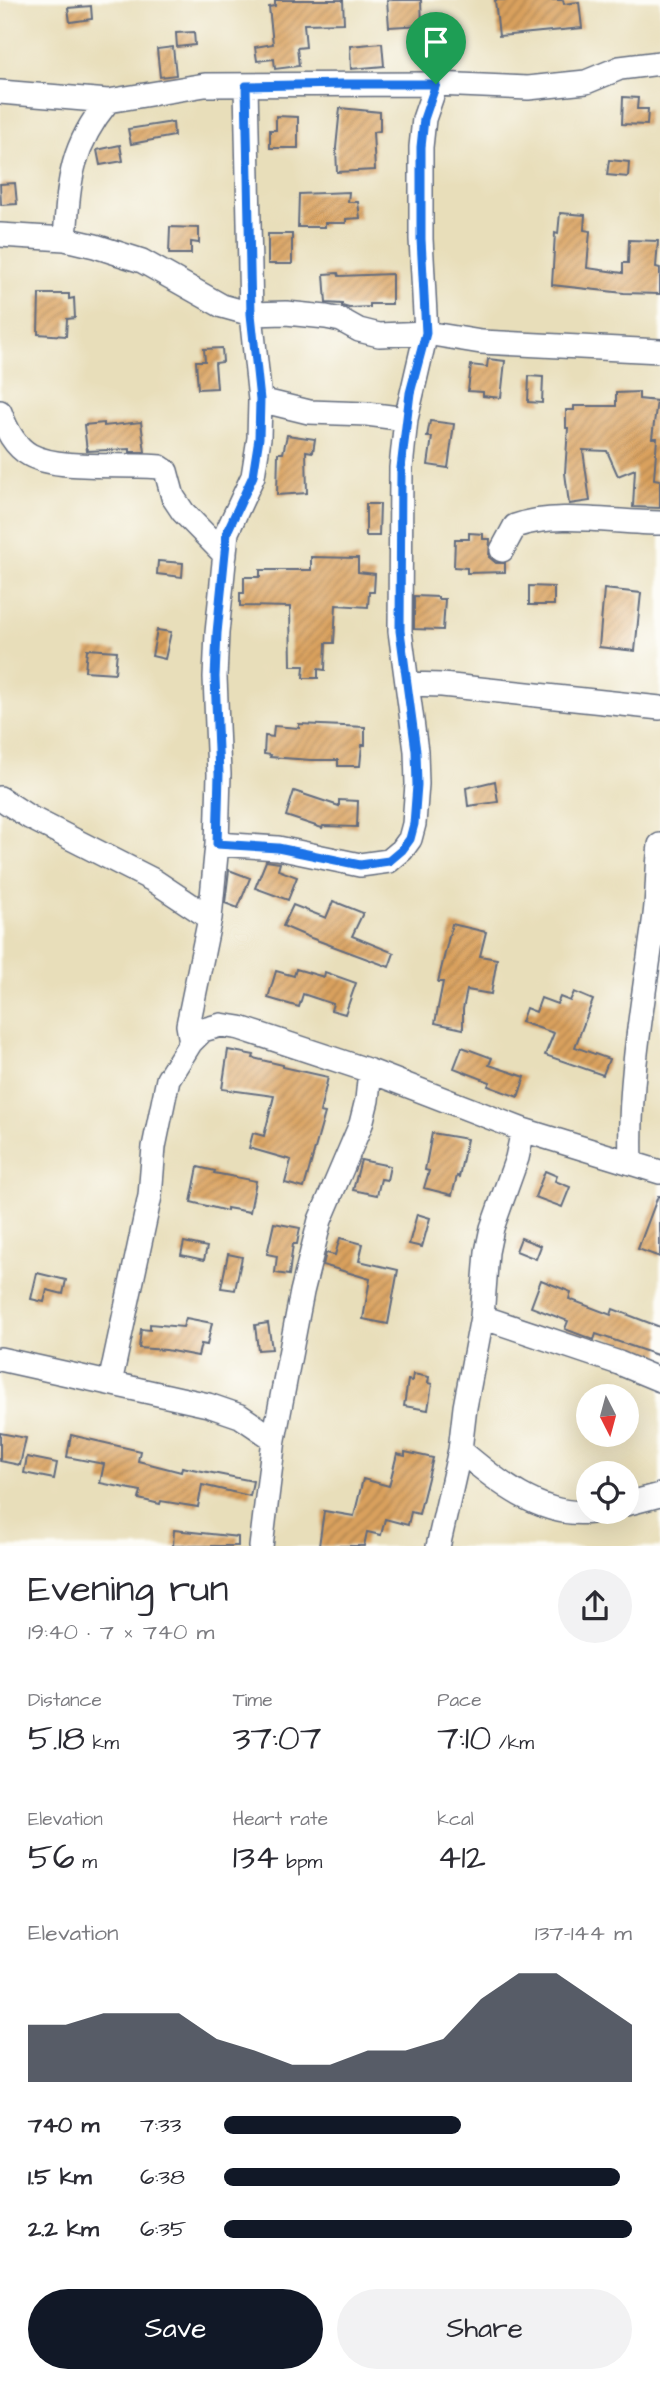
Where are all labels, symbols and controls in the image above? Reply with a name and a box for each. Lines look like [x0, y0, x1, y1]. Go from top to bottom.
pin [406, 12.0, 466, 84]
icon: arrive [417, 23, 455, 61]
north arrow [576, 1384, 639, 1447]
map controls [576, 1384, 639, 1524]
button: locate [576, 1461, 639, 1524]
text: Evening run [28, 1564, 229, 1616]
button: share [558, 1569, 632, 1643]
text: 19:40 · 7 × 740 m [28, 1616, 215, 1648]
text: Distance [28, 1687, 102, 1714]
text: Time [233, 1687, 272, 1714]
text: Pace [437, 1687, 481, 1714]
text: 5.18 [28, 1714, 85, 1763]
text: 37:07 [233, 1714, 321, 1763]
text: 7:10 [437, 1714, 491, 1763]
text: km [85, 1730, 119, 1757]
text: /km [491, 1730, 534, 1757]
text: Elevation [28, 1806, 103, 1833]
text: Heart rate [233, 1806, 328, 1833]
text: kcal [437, 1806, 474, 1833]
text: 56 [28, 1833, 75, 1882]
text: 134 [233, 1833, 279, 1882]
text: 412 [437, 1833, 486, 1882]
text: m [75, 1849, 97, 1876]
text: bpm [279, 1849, 322, 1876]
text: Elevation [28, 1917, 119, 1949]
text: 137–144 m [535, 1917, 632, 1949]
text: 740 m [28, 2109, 99, 2141]
text: 7:33 [140, 2109, 181, 2141]
text: 1.5 km [28, 2161, 92, 2193]
text: 6:38 [140, 2161, 185, 2193]
text: 2.2 km [28, 2213, 99, 2245]
text: 6:35 [140, 2213, 186, 2245]
button: Save [28, 2289, 323, 2369]
button: Share [337, 2289, 632, 2369]

